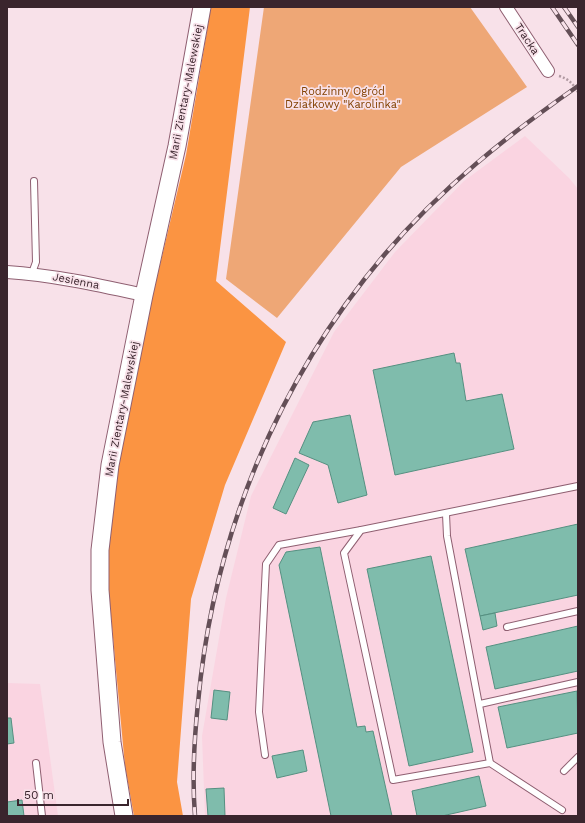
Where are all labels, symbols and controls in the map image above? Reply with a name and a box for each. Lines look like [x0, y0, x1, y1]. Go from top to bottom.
street label: Tracka [512, 21, 542, 57]
street label: Marii Zientary-Malewskiej [167, 23, 205, 161]
park label: Rodzinny Ogród Działkowy "Karolinka" [285, 85, 401, 111]
street label: Jesienna [51, 270, 101, 292]
street label: Marii Zientary-Malewskiej [103, 340, 141, 478]
scale bar [18, 781, 128, 807]
text: 50 m [24, 788, 54, 802]

